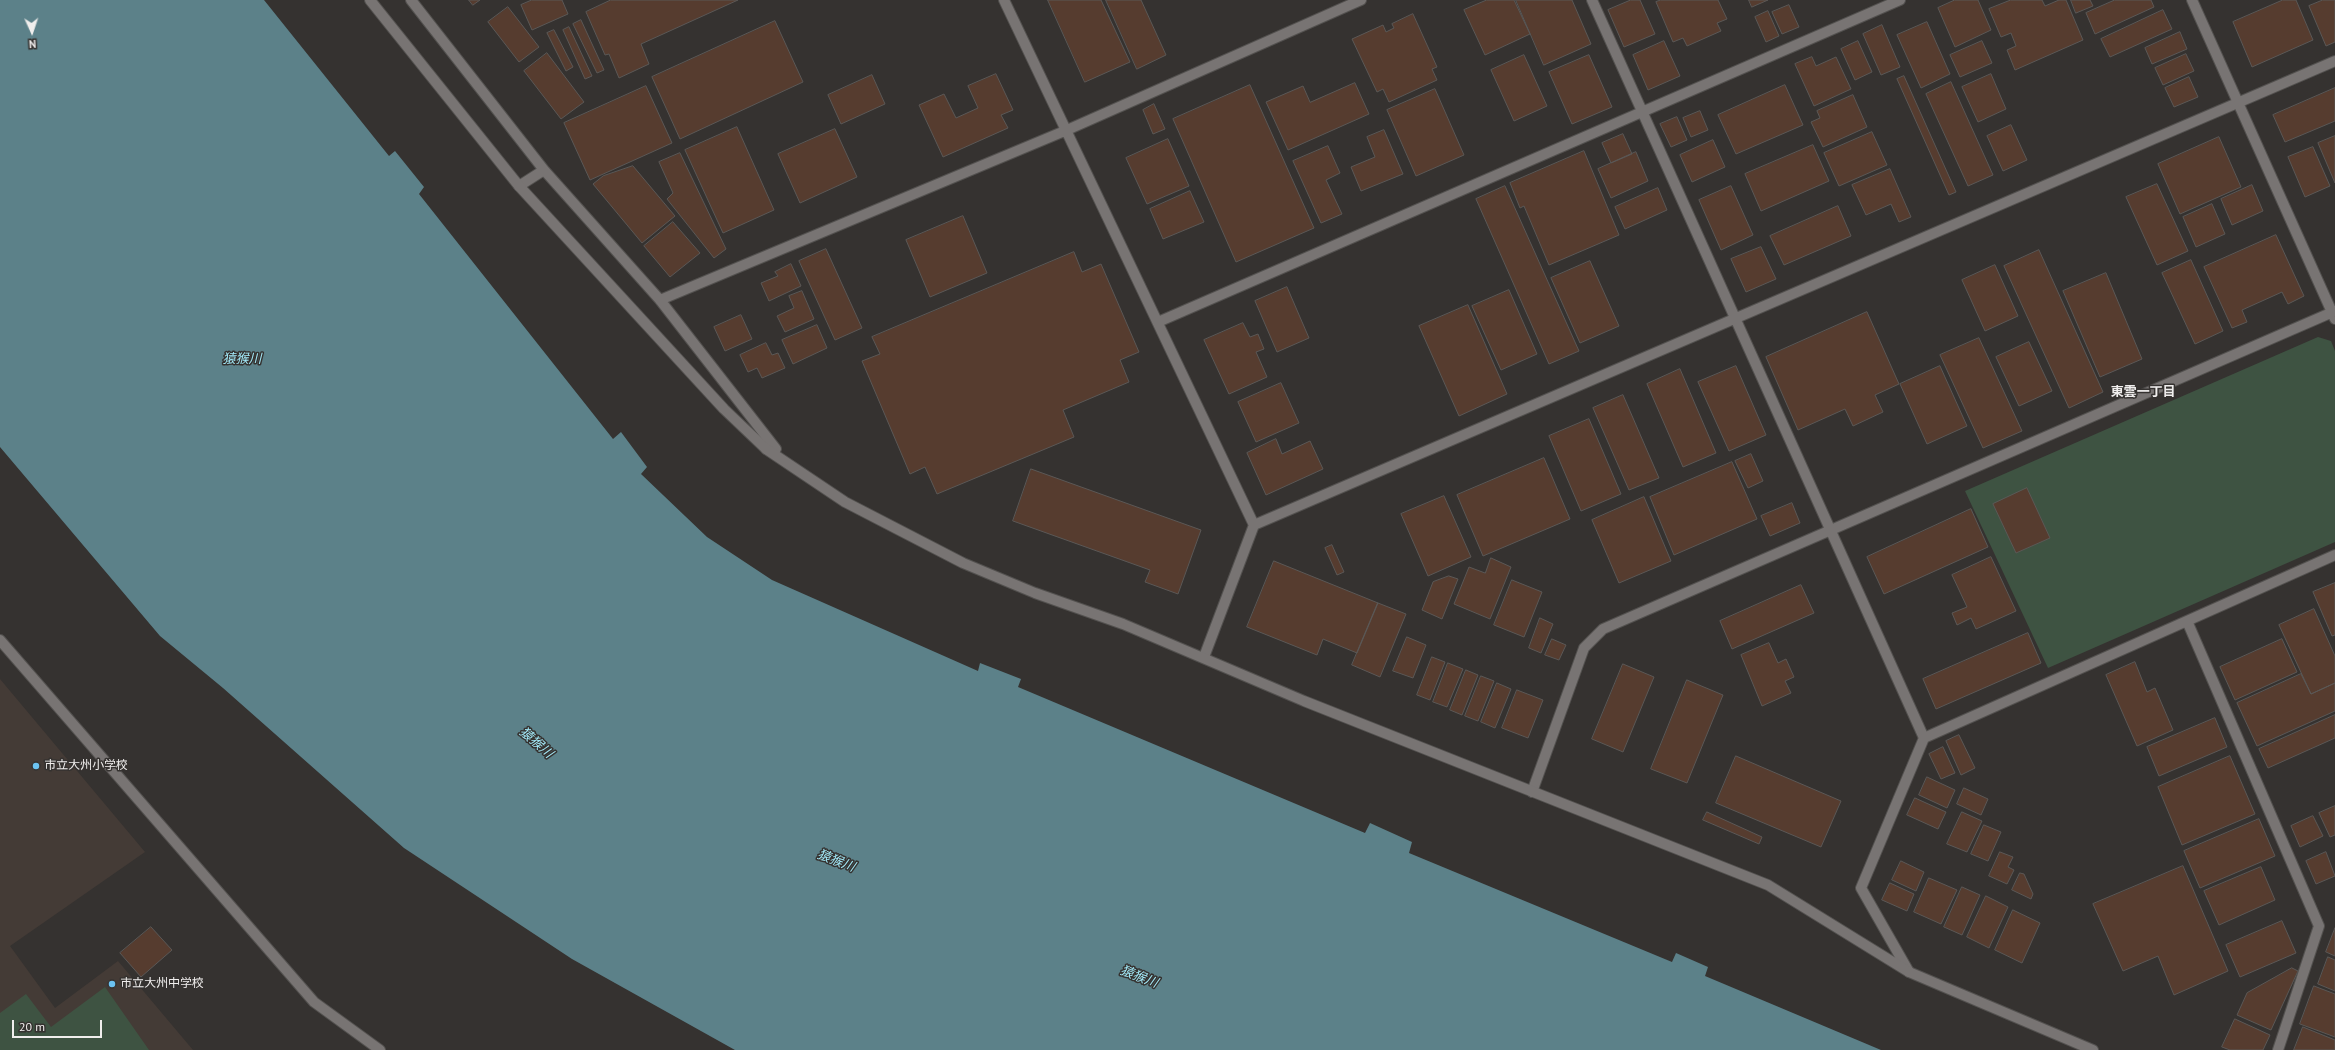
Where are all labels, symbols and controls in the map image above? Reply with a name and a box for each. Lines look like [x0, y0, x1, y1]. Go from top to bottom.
north arrow [12, 12, 52, 52]
text: N [29, 37, 37, 51]
water label: 猿猴川 [223, 351, 261, 367]
district label: 東雲一丁目 [2111, 384, 2175, 400]
water label: 猿猴川 [516, 724, 556, 762]
place label: 市立大州小学校 [44, 759, 128, 773]
marker: 市立大州小学校 [31, 761, 41, 771]
water label: 猿猴川 [815, 847, 857, 875]
water label: 猿猴川 [1118, 963, 1160, 991]
place label: 市立大州中学校 [120, 977, 204, 991]
marker: 市立大州中学校 [107, 979, 117, 989]
scale bar [14, 1012, 104, 1038]
text: 20 m [19, 1019, 45, 1034]

